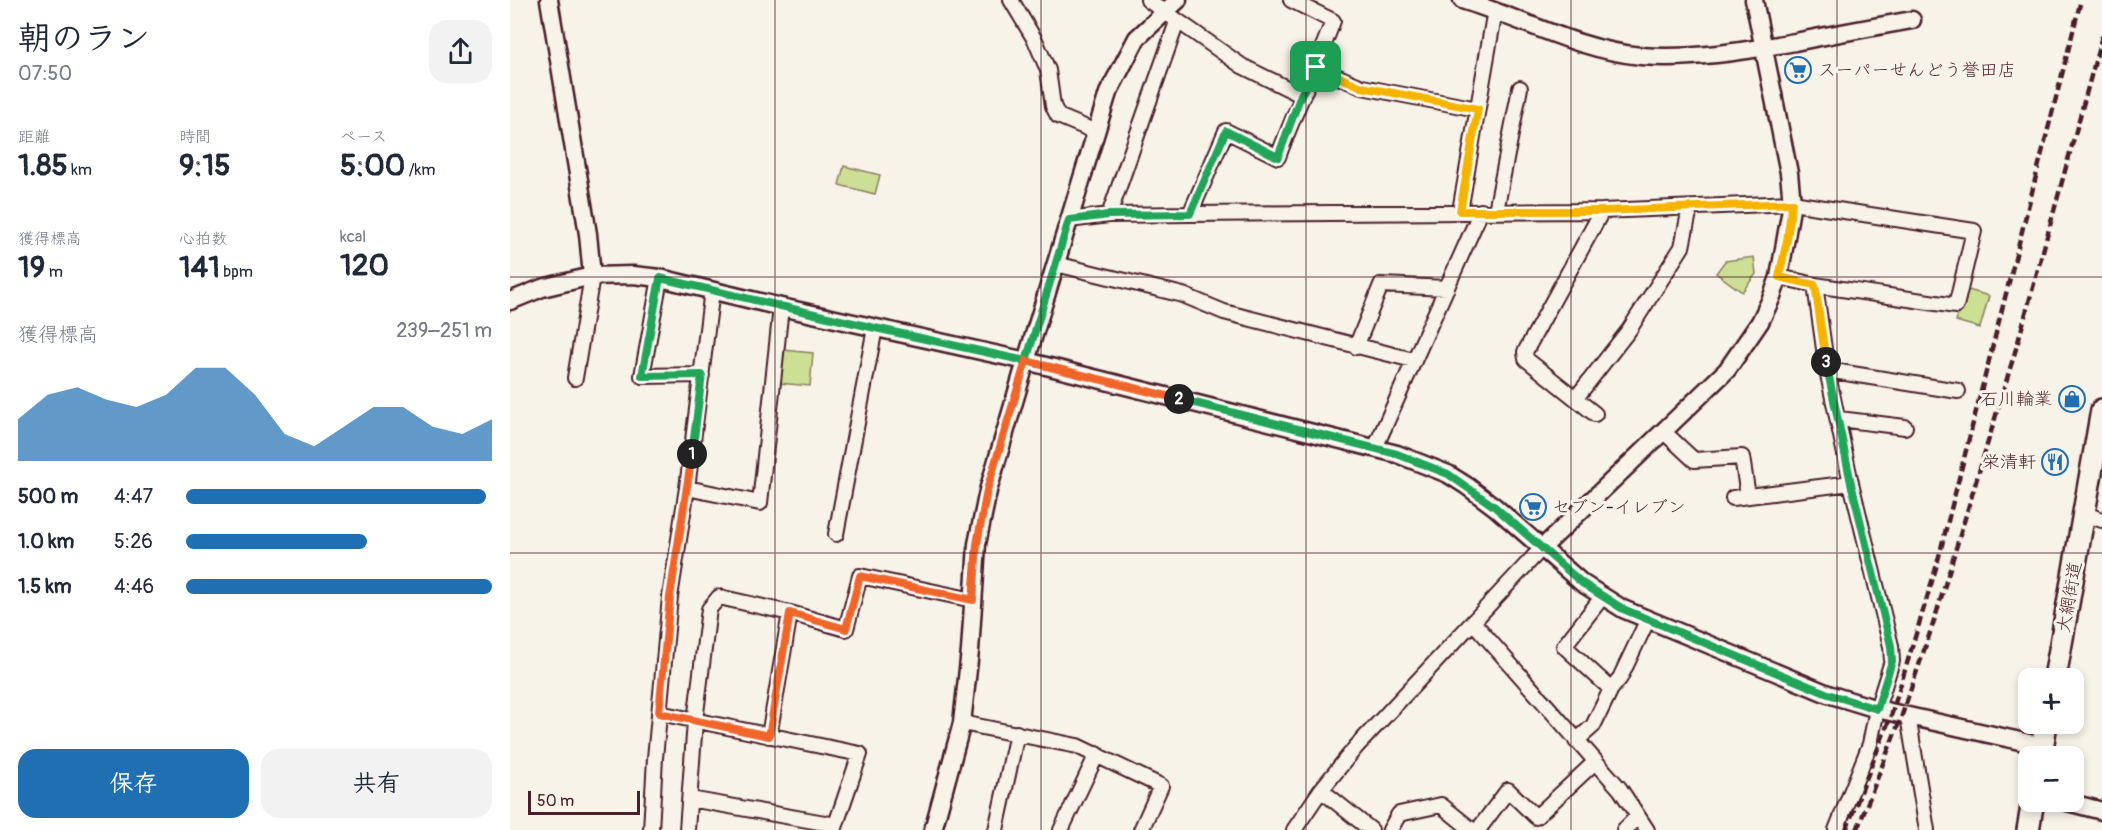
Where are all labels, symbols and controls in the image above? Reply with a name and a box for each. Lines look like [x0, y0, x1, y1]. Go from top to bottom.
text: 朝のラン [18, 18, 150, 59]
button: share [429, 20, 492, 83]
pin [1290, 41, 1341, 92]
icon: arrive [1299, 50, 1332, 83]
supermarket icon: スーパーせんどう誉田店 [1783, 55, 1813, 85]
place label: スーパーせんどう誉田店 [1818, 59, 2016, 82]
text: 07:50 [18, 61, 72, 86]
text: 距離 [18, 127, 50, 147]
text: 時間 [179, 127, 211, 147]
text: ペース [340, 127, 387, 147]
text: 1.85 [18, 147, 68, 184]
text: 9:15 [179, 147, 230, 184]
text: 5:00 [340, 147, 405, 184]
text: km [68, 160, 92, 180]
text: /km [405, 160, 435, 180]
text: kcal [340, 227, 366, 247]
text: 獲得標高 [18, 229, 82, 249]
text: 心拍数 [179, 229, 227, 249]
text: 120 [340, 247, 389, 284]
text: 19 [18, 249, 45, 286]
text: 141 [179, 249, 220, 286]
text: m [45, 262, 63, 282]
text: bpm [220, 262, 253, 282]
text: 239–251 m [396, 318, 492, 343]
text: 獲得標高 [18, 322, 98, 347]
pin: 3 [1811, 347, 1841, 377]
text: 3 [1822, 352, 1830, 372]
pin: 2 [1164, 384, 1194, 414]
shop icon: 石川輪業 [2057, 384, 2087, 414]
place label: 石川輪業 [1980, 388, 2052, 411]
text: 2 [1175, 389, 1183, 409]
pin: 1 [677, 439, 707, 469]
text: 1 [689, 444, 695, 464]
restaurant icon: 栄清軒 [2040, 447, 2070, 477]
place label: 栄清軒 [1982, 451, 2036, 474]
text: 500 m [18, 484, 78, 509]
text: 4:47 [114, 484, 153, 509]
supermarket icon: セブン-イレブン [1518, 492, 1548, 522]
place label: セブン-イレブン [1552, 496, 1686, 519]
text: 1.0 km [18, 529, 74, 554]
text: 5:26 [114, 529, 153, 554]
street label: 大網街道 [2052, 560, 2087, 635]
text: 1.5 km [18, 574, 71, 599]
text: 4:46 [114, 574, 154, 599]
map controls [2018, 668, 2084, 812]
button: + [2018, 668, 2084, 734]
button: − [2018, 746, 2084, 812]
button: 保存 [18, 749, 249, 818]
button: 共有 [261, 749, 492, 818]
scale bar [528, 788, 640, 816]
text: 50 m [537, 791, 574, 811]

